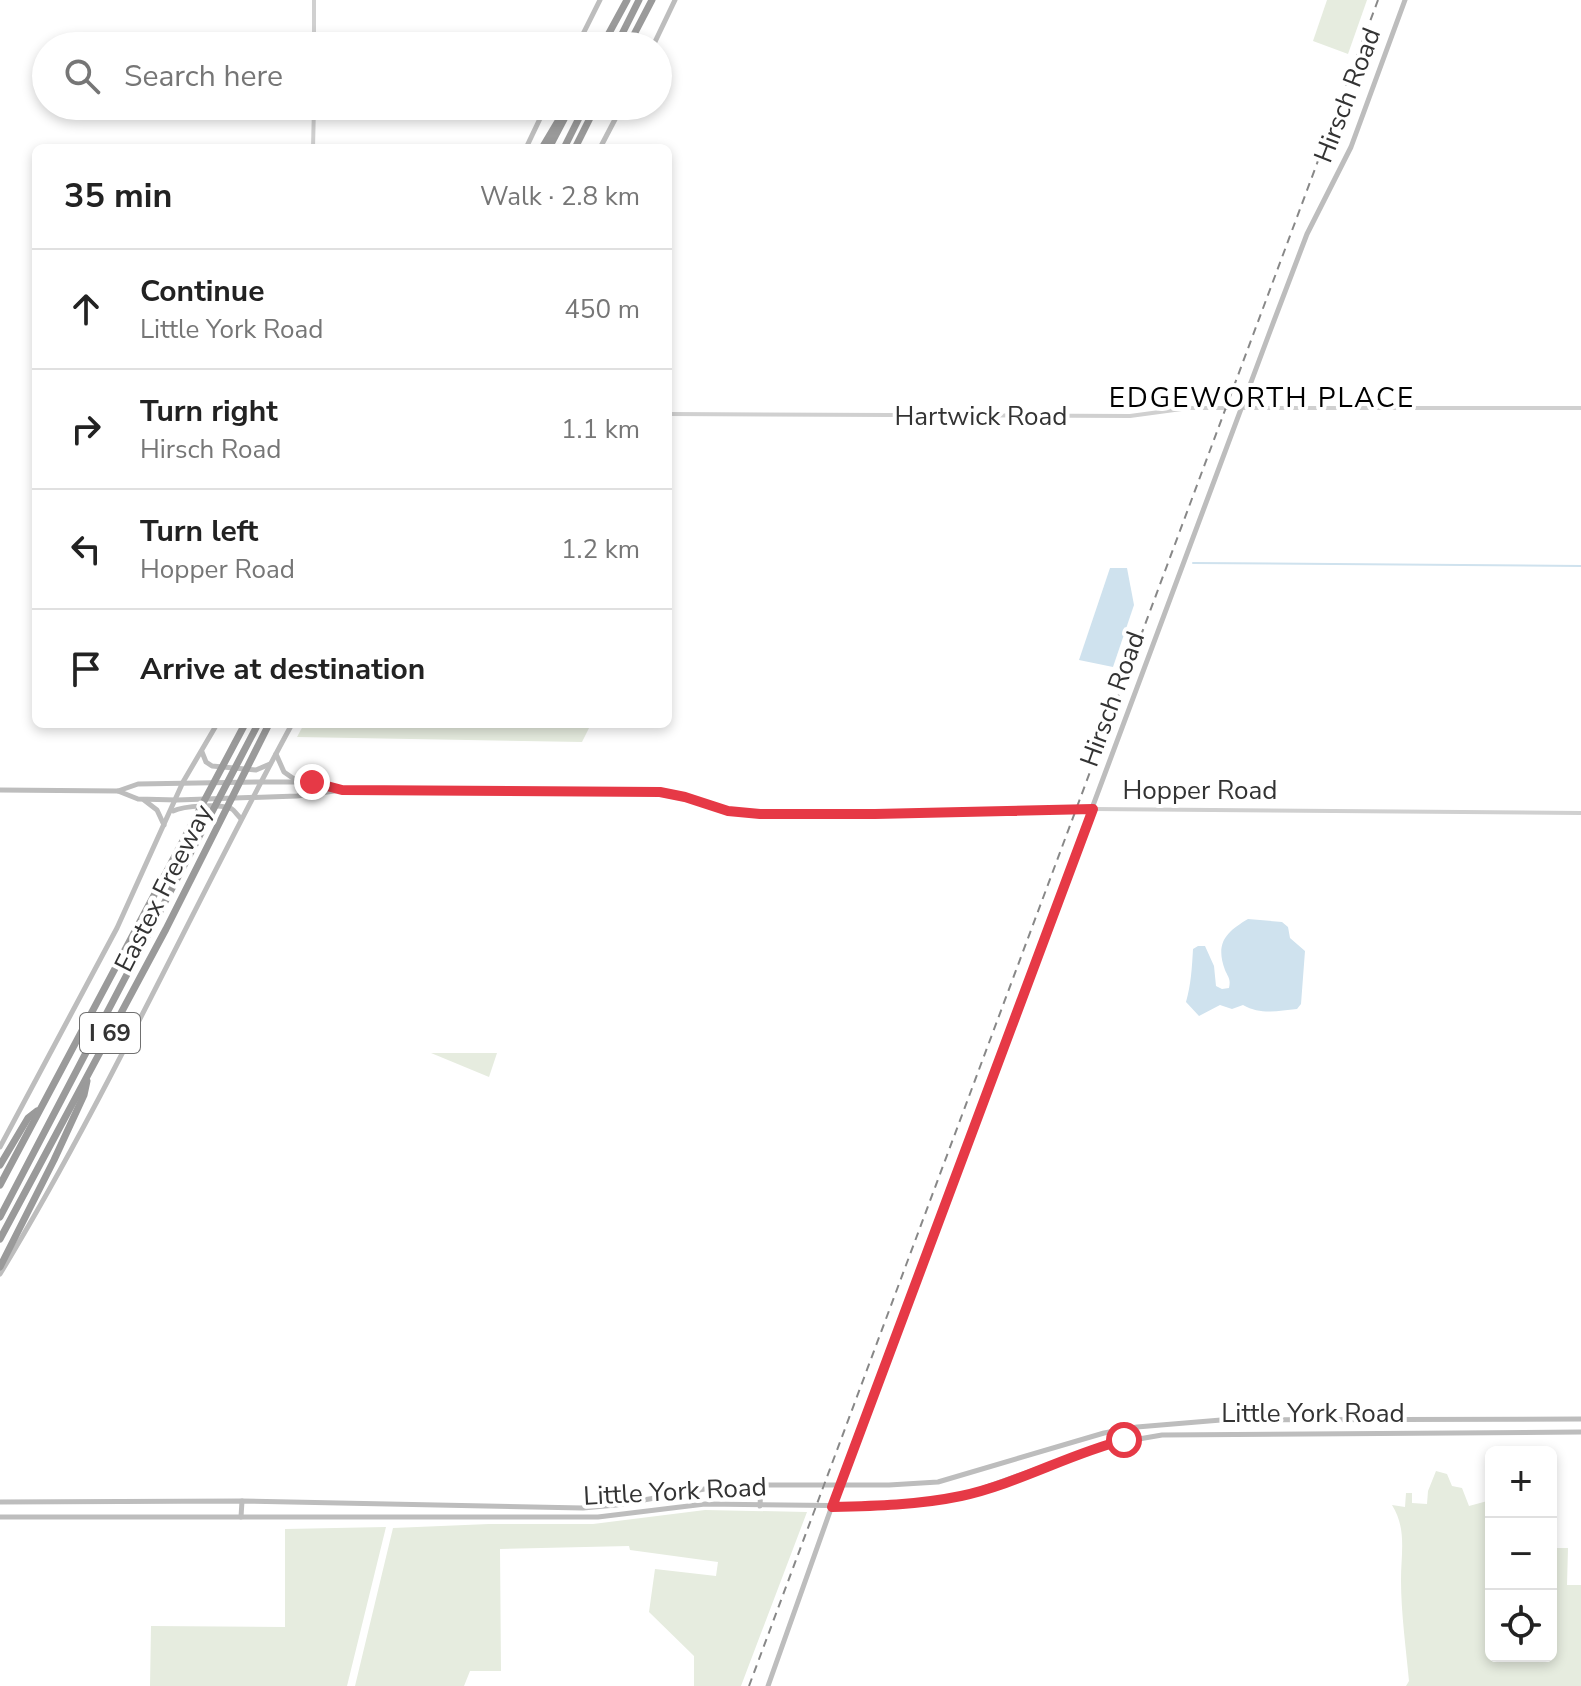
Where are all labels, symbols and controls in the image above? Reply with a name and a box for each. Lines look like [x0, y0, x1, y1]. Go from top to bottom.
street label: Hirsch Road [1306, 23, 1389, 167]
search box [32, 32, 672, 120]
icon: search [60, 54, 104, 98]
text: Search here [124, 56, 283, 97]
text: 35 min [64, 173, 172, 219]
text: Walk · 2.8 km [480, 179, 640, 214]
text: Continue [140, 271, 265, 312]
icon: ahead [64, 287, 108, 331]
text: 450 m [564, 292, 640, 327]
text: Little York Road [140, 312, 323, 347]
district label: EDGEWORTH PLACE [1109, 379, 1415, 417]
text: Turn right [140, 391, 278, 432]
street label: Hartwick Road [895, 399, 1067, 434]
icon: right [64, 407, 108, 451]
text: 1.1 km [561, 412, 640, 447]
text: Hirsch Road [140, 432, 281, 467]
text: Turn left [140, 511, 258, 552]
icon: left [64, 527, 108, 571]
text: 1.2 km [561, 532, 640, 567]
text: Hopper Road [140, 552, 295, 587]
street label: Hirsch Road [1072, 627, 1153, 772]
icon: arrive [64, 647, 108, 691]
text: Arrive at destination [140, 649, 425, 690]
route end [294, 764, 330, 800]
street label: Hopper Road [1123, 773, 1277, 808]
street label: Eastex Freeway [106, 798, 221, 978]
road number: I 69 [80, 1013, 140, 1053]
street label: Little York Road [1221, 1396, 1405, 1431]
route start [1106, 1422, 1142, 1458]
map controls [1485, 1446, 1557, 1662]
button: + [1485, 1446, 1557, 1518]
street label: Little York Road [582, 1469, 768, 1514]
button: − [1485, 1518, 1557, 1590]
button: locate [1485, 1590, 1557, 1662]

